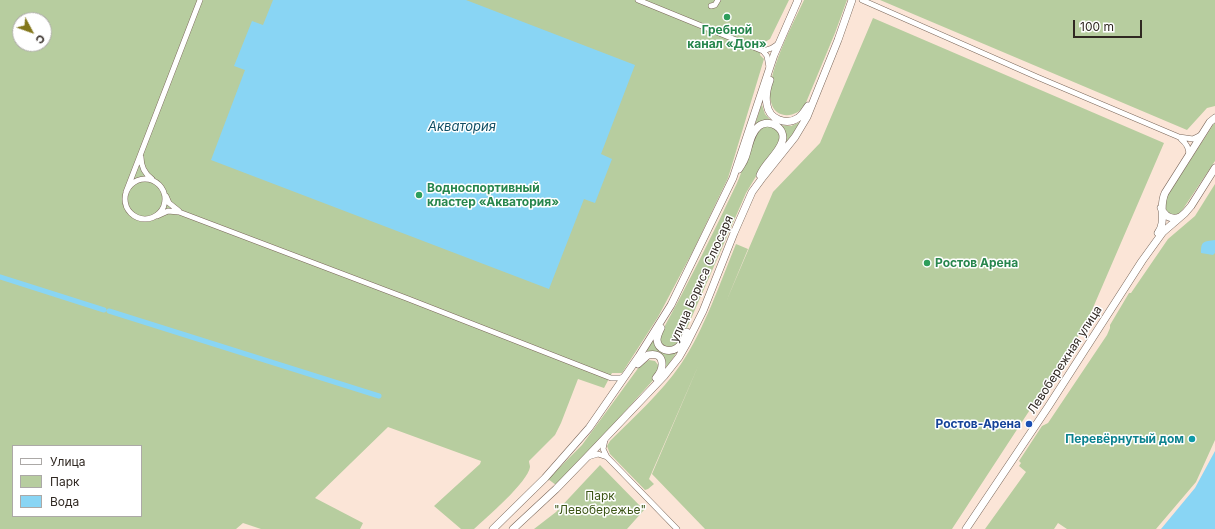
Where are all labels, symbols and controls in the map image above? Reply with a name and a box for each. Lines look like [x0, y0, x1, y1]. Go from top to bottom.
north arrow [12, 12, 52, 52]
marker: Гребной канал «Дон» [722, 12, 732, 22]
scale bar [1075, 12, 1144, 38]
text: 100 m [1080, 19, 1114, 34]
place label: Гребной канал «Дон» [687, 23, 767, 51]
text: С [32, 32, 48, 47]
water label: Акватория [428, 119, 496, 135]
place label: Водноспортивный кластер «Акватория» [427, 181, 559, 209]
marker: Водноспортивный кластер «Акватория» [414, 190, 424, 200]
street label: улица Бориса Слюсаря [667, 213, 737, 345]
place label: Ростов Арена [935, 256, 1018, 270]
marker: Ростов Арена [922, 258, 932, 268]
street label: Левобережная улица [1025, 303, 1105, 417]
place label: Ростов-Арена [935, 417, 1021, 431]
marker: Ростов-Арена [1024, 419, 1034, 429]
place label: Перевёрнутый дом [1065, 432, 1184, 446]
marker: Перевёрнутый дом [1187, 434, 1197, 444]
legend [12, 445, 142, 517]
text: Улица [50, 454, 85, 469]
text: Парк [50, 474, 80, 489]
park label: Парк "Левобережье" [554, 489, 646, 517]
text: Вода [50, 494, 79, 509]

